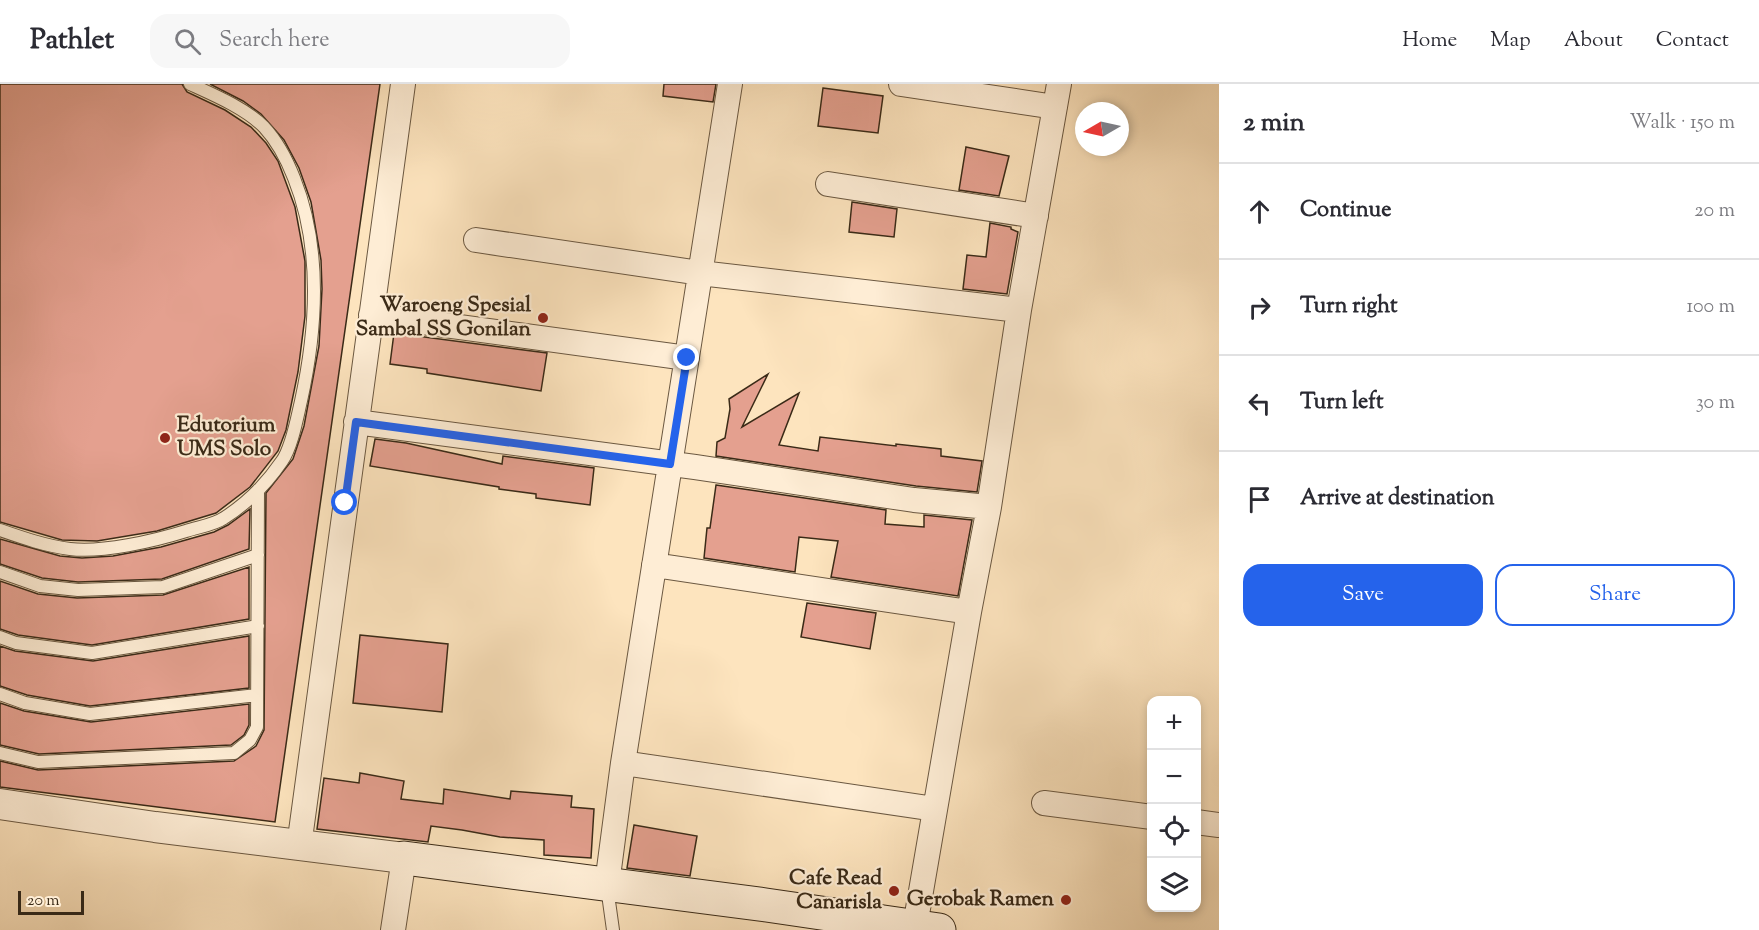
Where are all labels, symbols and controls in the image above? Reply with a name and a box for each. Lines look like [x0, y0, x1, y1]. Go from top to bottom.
search box [150, 14, 570, 68]
text: Pathlet [30, 21, 114, 61]
icon: search [171, 25, 204, 58]
text: Search here [219, 25, 329, 57]
text: Home [1402, 26, 1457, 56]
text: Map [1490, 26, 1531, 56]
text: About [1564, 26, 1623, 56]
text: Contact [1656, 26, 1729, 56]
north arrow [1075, 102, 1129, 156]
text: 2 min [1243, 105, 1305, 142]
text: Walk · 150 m [1629, 109, 1735, 138]
icon: ahead [1243, 195, 1276, 228]
text: Continue [1300, 195, 1391, 227]
text: 20 m [1694, 197, 1735, 226]
place label: Waroeng Spesial Sambal SS Gonilan [356, 291, 532, 345]
icon: right [1243, 291, 1276, 324]
text: Turn right [1300, 291, 1397, 323]
text: 100 m [1686, 293, 1735, 322]
marker: Waroeng Spesial Sambal SS Gonilan [536, 311, 550, 325]
route end [673, 344, 699, 370]
icon: left [1243, 387, 1276, 420]
text: Turn left [1300, 387, 1383, 419]
text: 30 m [1696, 389, 1735, 418]
place label: Edutorium UMS Solo [177, 411, 276, 465]
marker: Edutorium UMS Solo [158, 431, 172, 445]
icon: arrive [1243, 483, 1276, 516]
text: Arrive at destination [1300, 483, 1495, 515]
route start [331, 489, 357, 515]
button: Save [1243, 564, 1483, 626]
button: Share [1495, 564, 1735, 626]
map controls [1147, 696, 1201, 912]
button: + [1147, 696, 1201, 750]
button: − [1147, 750, 1201, 804]
button: locate [1147, 804, 1201, 858]
button: layers [1147, 858, 1201, 912]
place label: Cafe Read Canarisla [789, 864, 882, 918]
marker: Cafe Read Canarisla [887, 884, 901, 898]
place label: Gerobak Ramen [907, 885, 1055, 915]
scale bar [18, 888, 84, 916]
text: 20 m [27, 890, 60, 913]
marker: Gerobak Ramen [1059, 893, 1073, 907]

